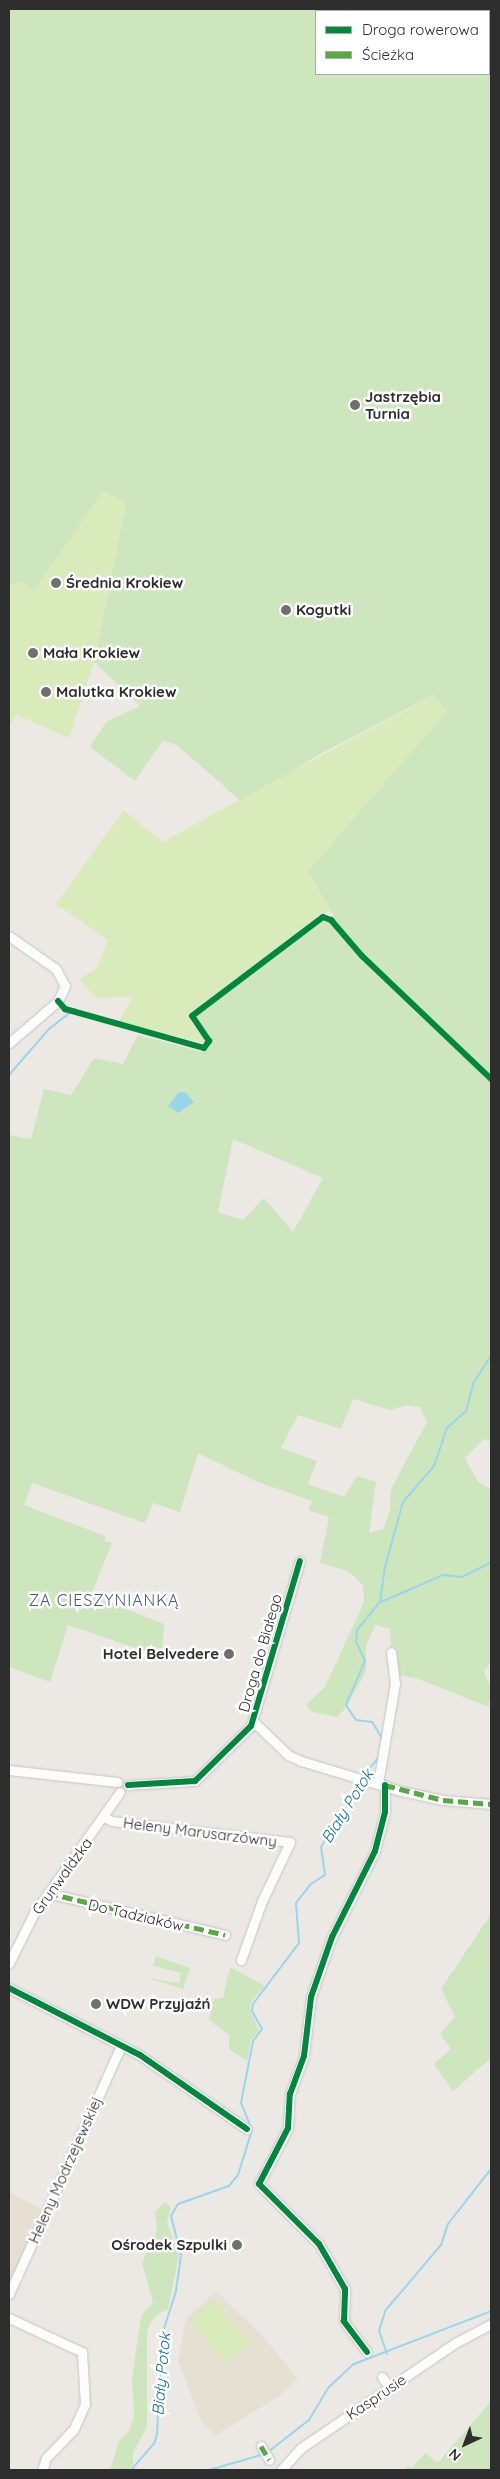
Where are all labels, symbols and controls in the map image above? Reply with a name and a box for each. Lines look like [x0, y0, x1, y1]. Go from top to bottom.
legend [315, 10, 490, 75]
text: Droga rowerowa [362, 20, 479, 39]
text: Ścieżka [362, 45, 414, 64]
place label: Jastrzębia Turnia [365, 387, 441, 422]
marker: Jastrzębia Turnia [349, 399, 361, 411]
place label: Średnia Krokiew [66, 574, 183, 592]
marker: Średnia Krokiew [50, 577, 62, 589]
place label: Kogutki [296, 601, 351, 619]
marker: Kogutki [280, 604, 292, 616]
place label: Mała Krokiew [43, 644, 140, 662]
marker: Mała Krokiew [27, 647, 39, 659]
place label: Malutka Krokiew [56, 683, 176, 701]
marker: Malutka Krokiew [40, 686, 52, 698]
district label: ZA CIESZYNIANKĄ [27, 1590, 181, 1610]
street label: Droga do Białego [235, 1592, 285, 1714]
place label: Hotel Belvedere [103, 1645, 219, 1663]
marker: Hotel Belvedere [223, 1648, 235, 1660]
water label: Biały Potok [317, 1766, 377, 1846]
street label: Heleny Marusarzówny [122, 1814, 278, 1850]
street label: Grunwaldzka [28, 1834, 96, 1918]
street label: Do Tadziaków [86, 1895, 186, 1935]
place label: WDW Przyjaźń [106, 1995, 211, 2013]
marker: WDW Przyjaźń [90, 1998, 102, 2010]
street label: Heleny Modrzejewskiej [25, 2094, 105, 2246]
place label: Ośrodek Szpulki [111, 2236, 227, 2254]
marker: Ośrodek Szpulki [231, 2239, 243, 2251]
water label: Biały Potok [148, 2332, 174, 2416]
street label: Kasprusie [343, 2370, 409, 2424]
north arrow [440, 2419, 490, 2469]
text: N [445, 2445, 465, 2465]

